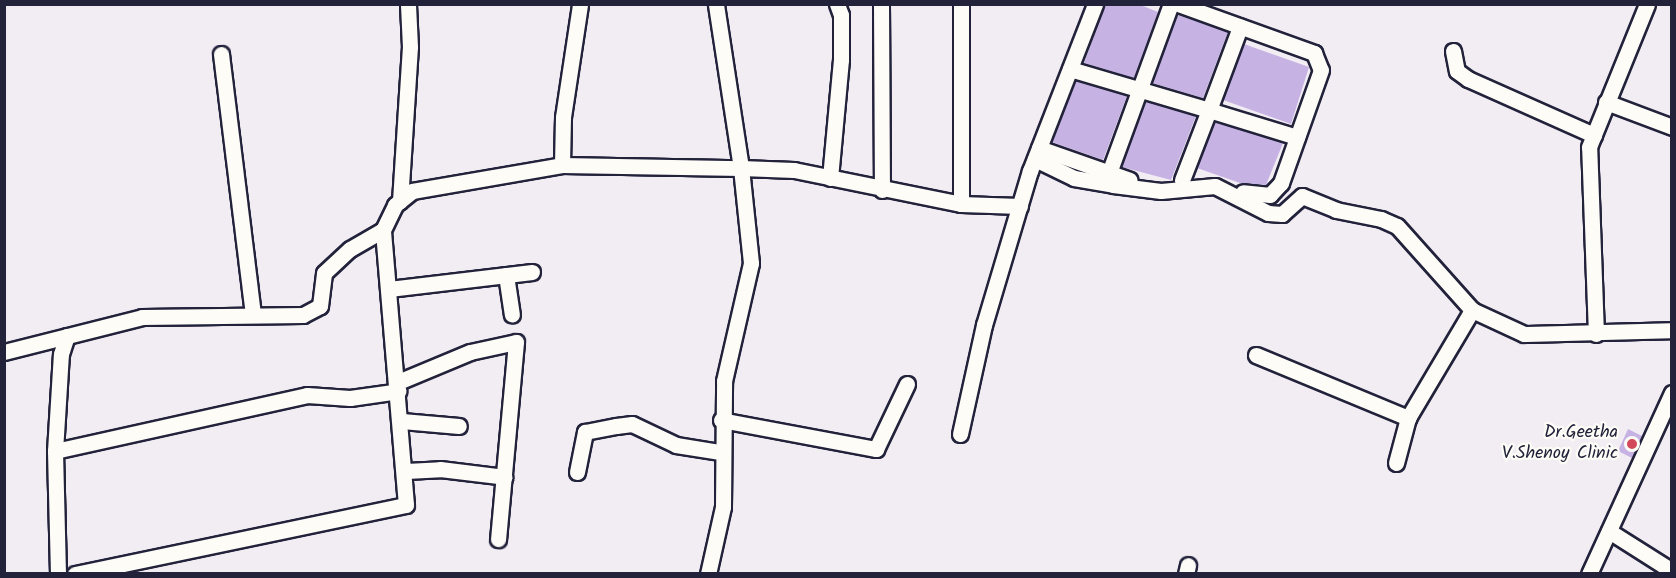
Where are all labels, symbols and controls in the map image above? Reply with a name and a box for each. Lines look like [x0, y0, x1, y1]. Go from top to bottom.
place label: Dr.Geetha V.Shenoy Clinic [1502, 423, 1618, 466]
marker: Dr.Geetha V.Shenoy Clinic [1623, 435, 1641, 453]

